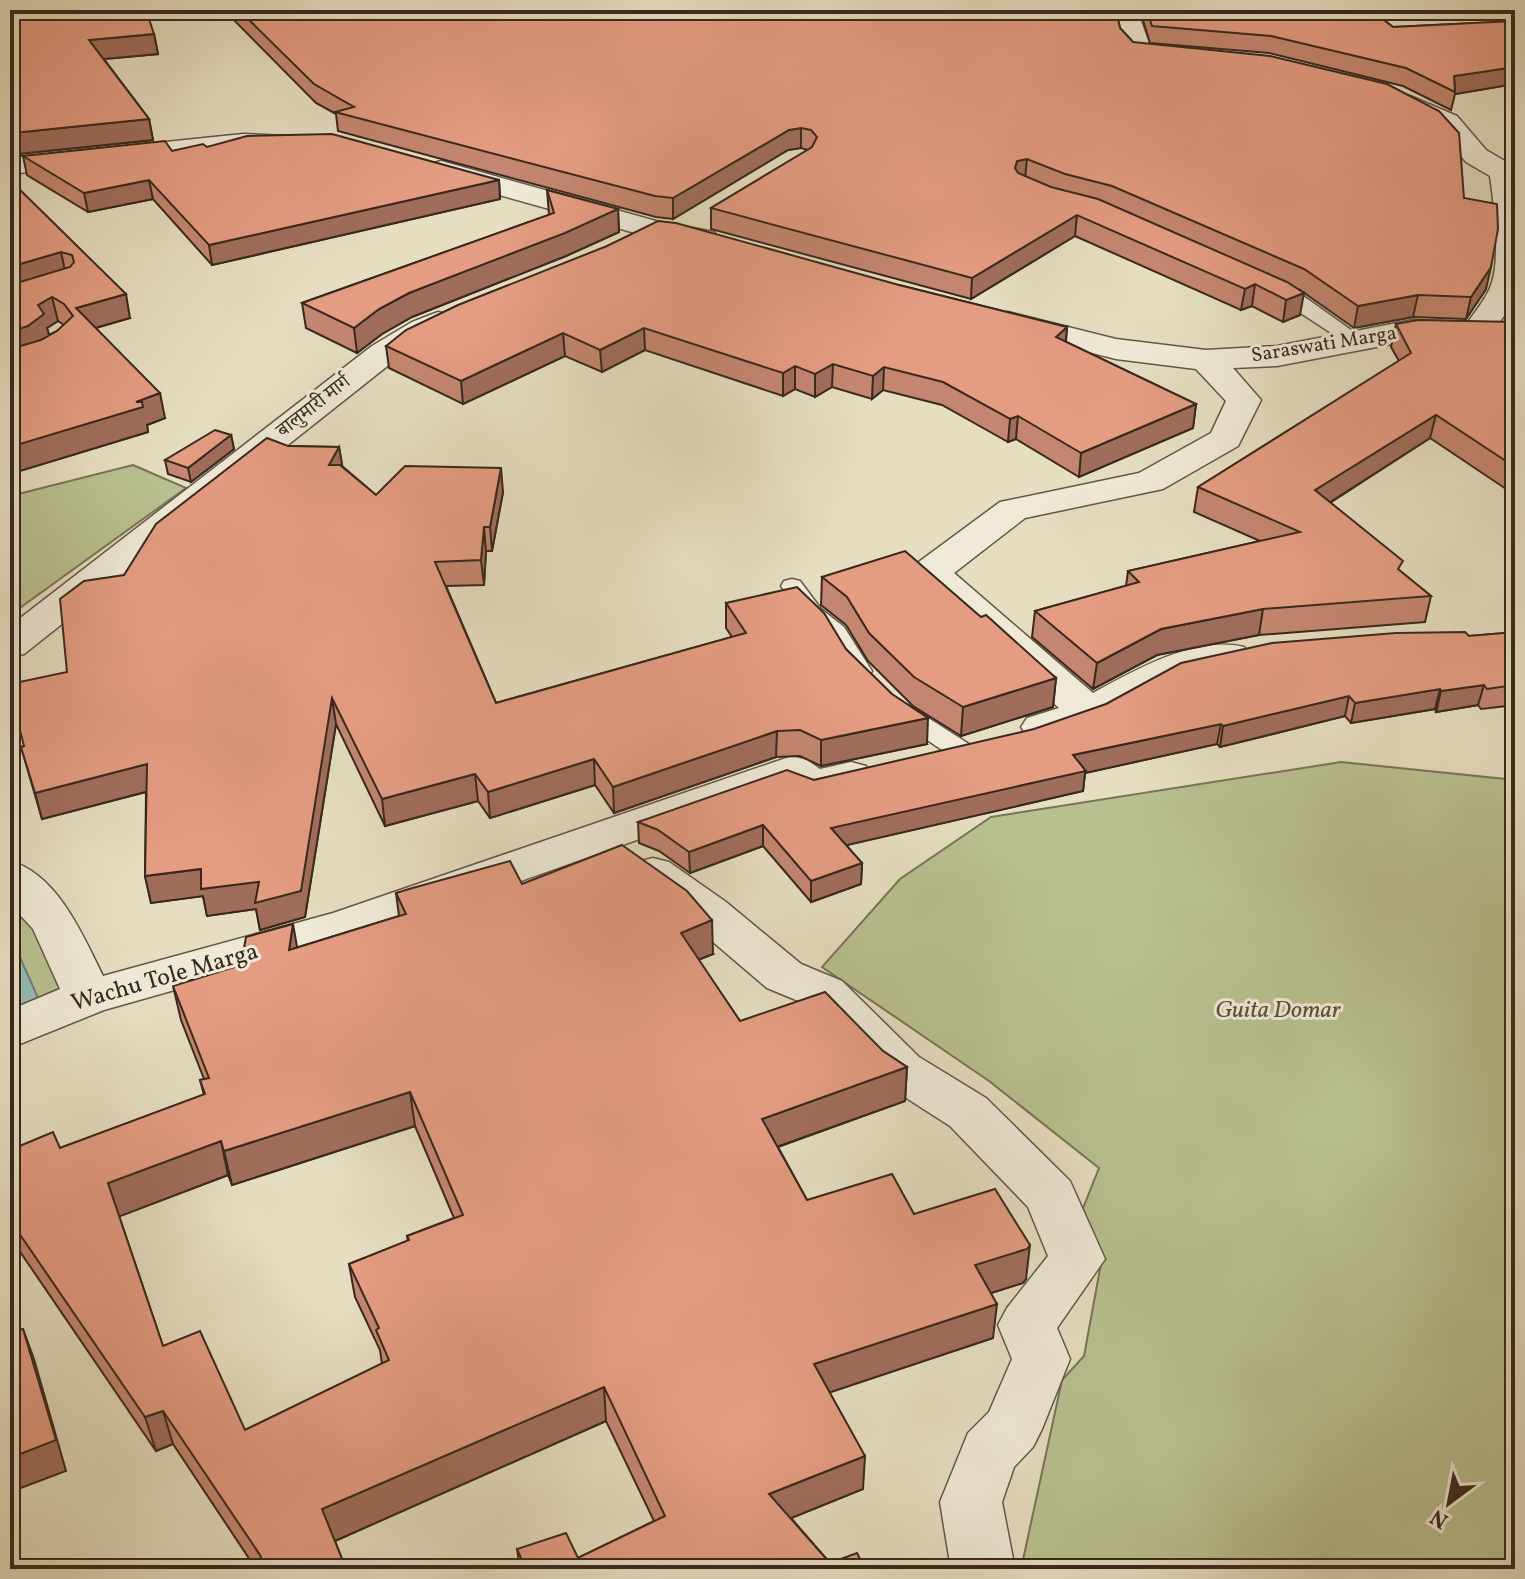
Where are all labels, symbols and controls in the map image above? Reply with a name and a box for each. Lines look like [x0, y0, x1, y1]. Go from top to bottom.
street label: Saraswati Marga [1249, 320, 1399, 370]
street label: बालुमारी मार्ग [270, 368, 358, 445]
street label: Wachu Tole Marga [67, 935, 263, 1021]
park label: Guita Domar [1215, 994, 1342, 1028]
north arrow [1409, 1463, 1489, 1543]
text: N [1425, 1500, 1455, 1535]

